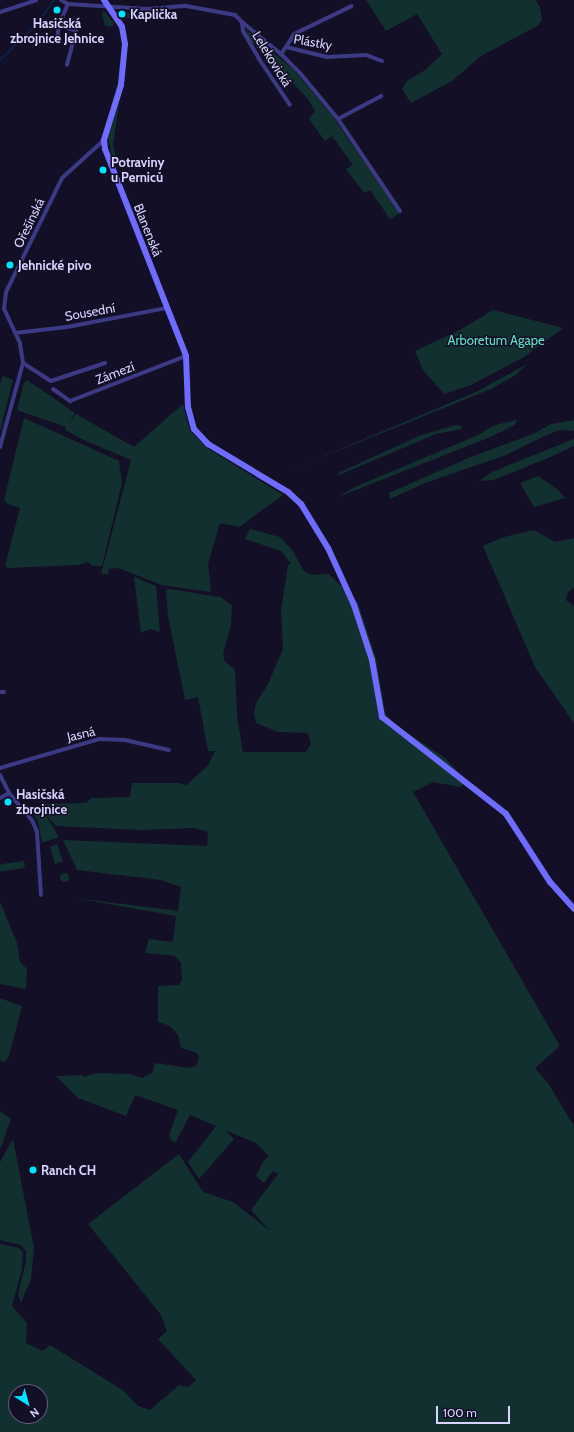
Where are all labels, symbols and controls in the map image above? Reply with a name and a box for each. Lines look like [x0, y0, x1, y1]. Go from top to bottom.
marker: Hasičská zbrojnice Jehnice [52, 5, 62, 15]
place label: Kaplička [130, 6, 177, 22]
marker: Kaplička [117, 9, 127, 19]
place label: Hasičská zbrojnice Jehnice [10, 16, 104, 47]
street label: Lelekovická [249, 28, 295, 90]
street label: Plástky [293, 31, 333, 53]
place label: Potraviny u Perniců [111, 155, 164, 186]
marker: Potraviny u Perniců [98, 165, 108, 175]
street label: Ořešínská [10, 196, 48, 250]
street label: Blanenská [130, 201, 166, 259]
place label: Jehnické pivo [18, 257, 92, 273]
marker: Jehnické pivo [5, 260, 15, 270]
street label: Sousední [64, 300, 116, 324]
park label: Arboretum Agape [447, 332, 545, 348]
street label: Zámezí [93, 359, 137, 387]
street label: Jasná [65, 723, 97, 745]
place label: Hasičská zbrojnice [16, 787, 67, 818]
marker: Hasičská zbrojnice [3, 797, 13, 807]
place label: Ranch CH [41, 1162, 96, 1178]
marker: Ranch CH [28, 1165, 38, 1175]
north arrow [8, 1384, 48, 1424]
scale bar [438, 1398, 512, 1424]
text: N [27, 1405, 42, 1421]
text: 100 m [443, 1405, 477, 1420]

